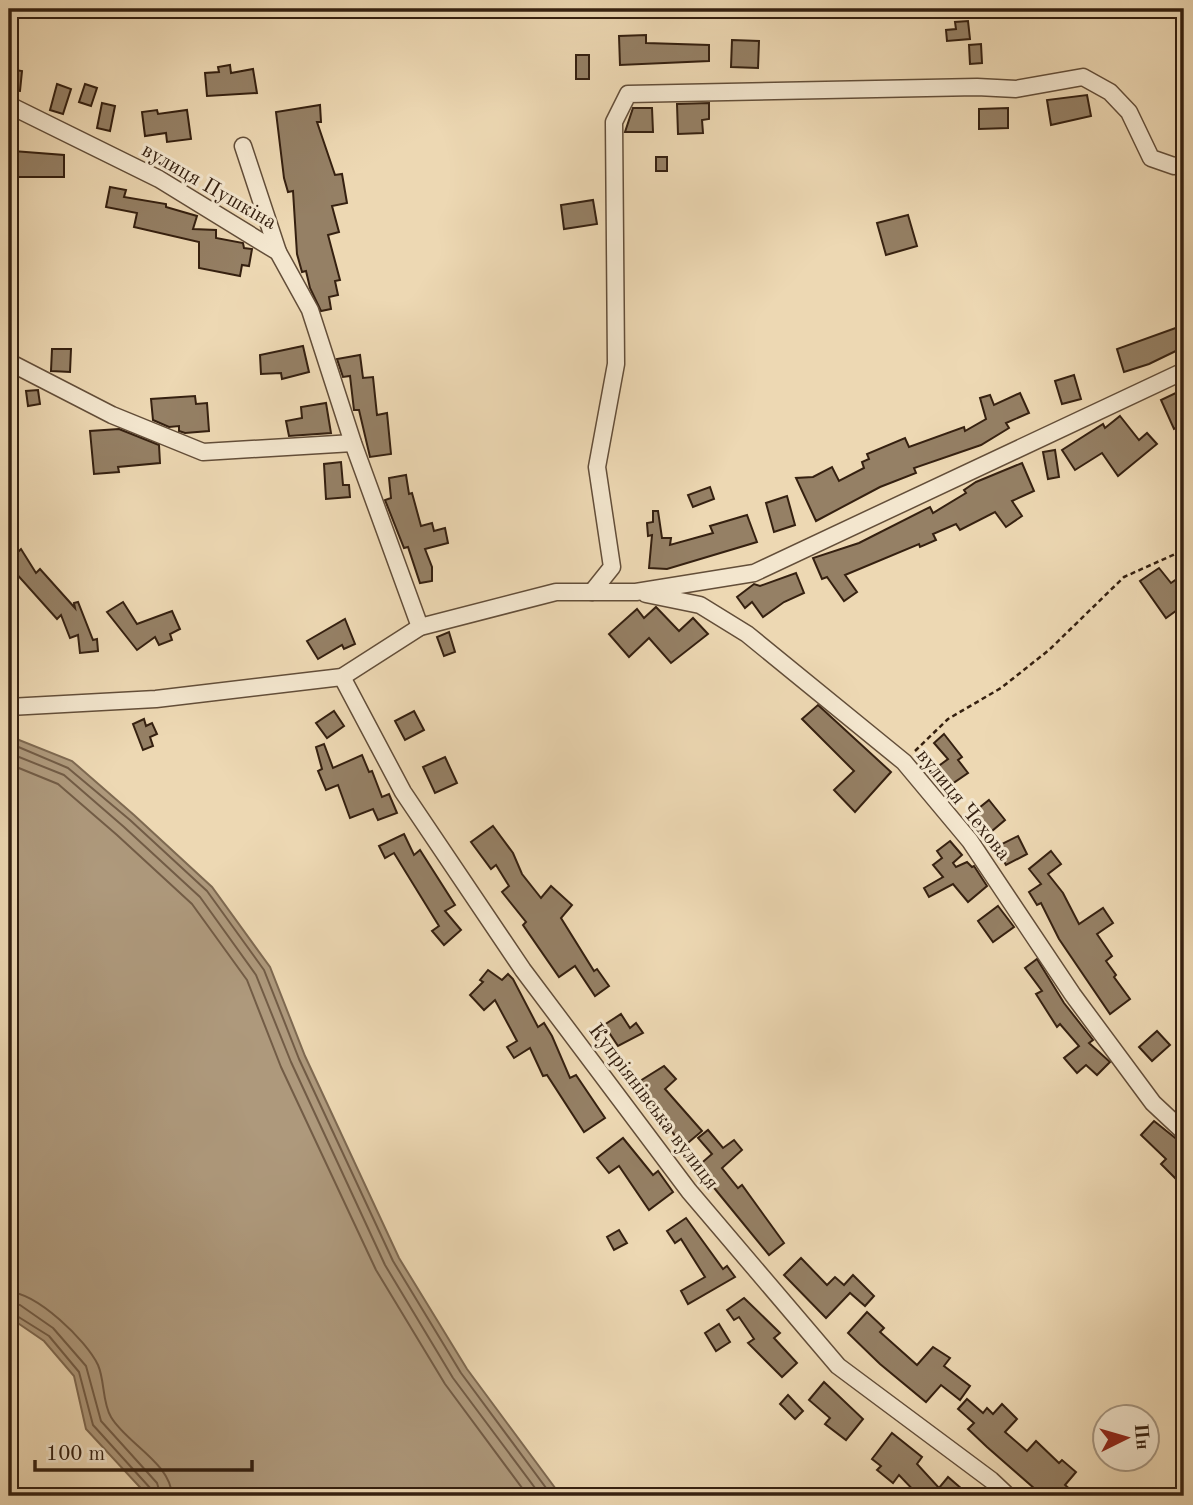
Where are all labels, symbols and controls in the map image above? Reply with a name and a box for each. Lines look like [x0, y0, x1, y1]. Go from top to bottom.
street label: вулиця Пушкіна [138, 140, 280, 234]
street label: вулиця Чехова [912, 745, 1014, 865]
street label: Купріянівська вулиця [584, 1020, 722, 1194]
north arrow [1092, 1404, 1162, 1474]
text: Пн [1130, 1423, 1151, 1451]
scale bar [35, 1428, 252, 1472]
text: 100 m [46, 1444, 105, 1465]

